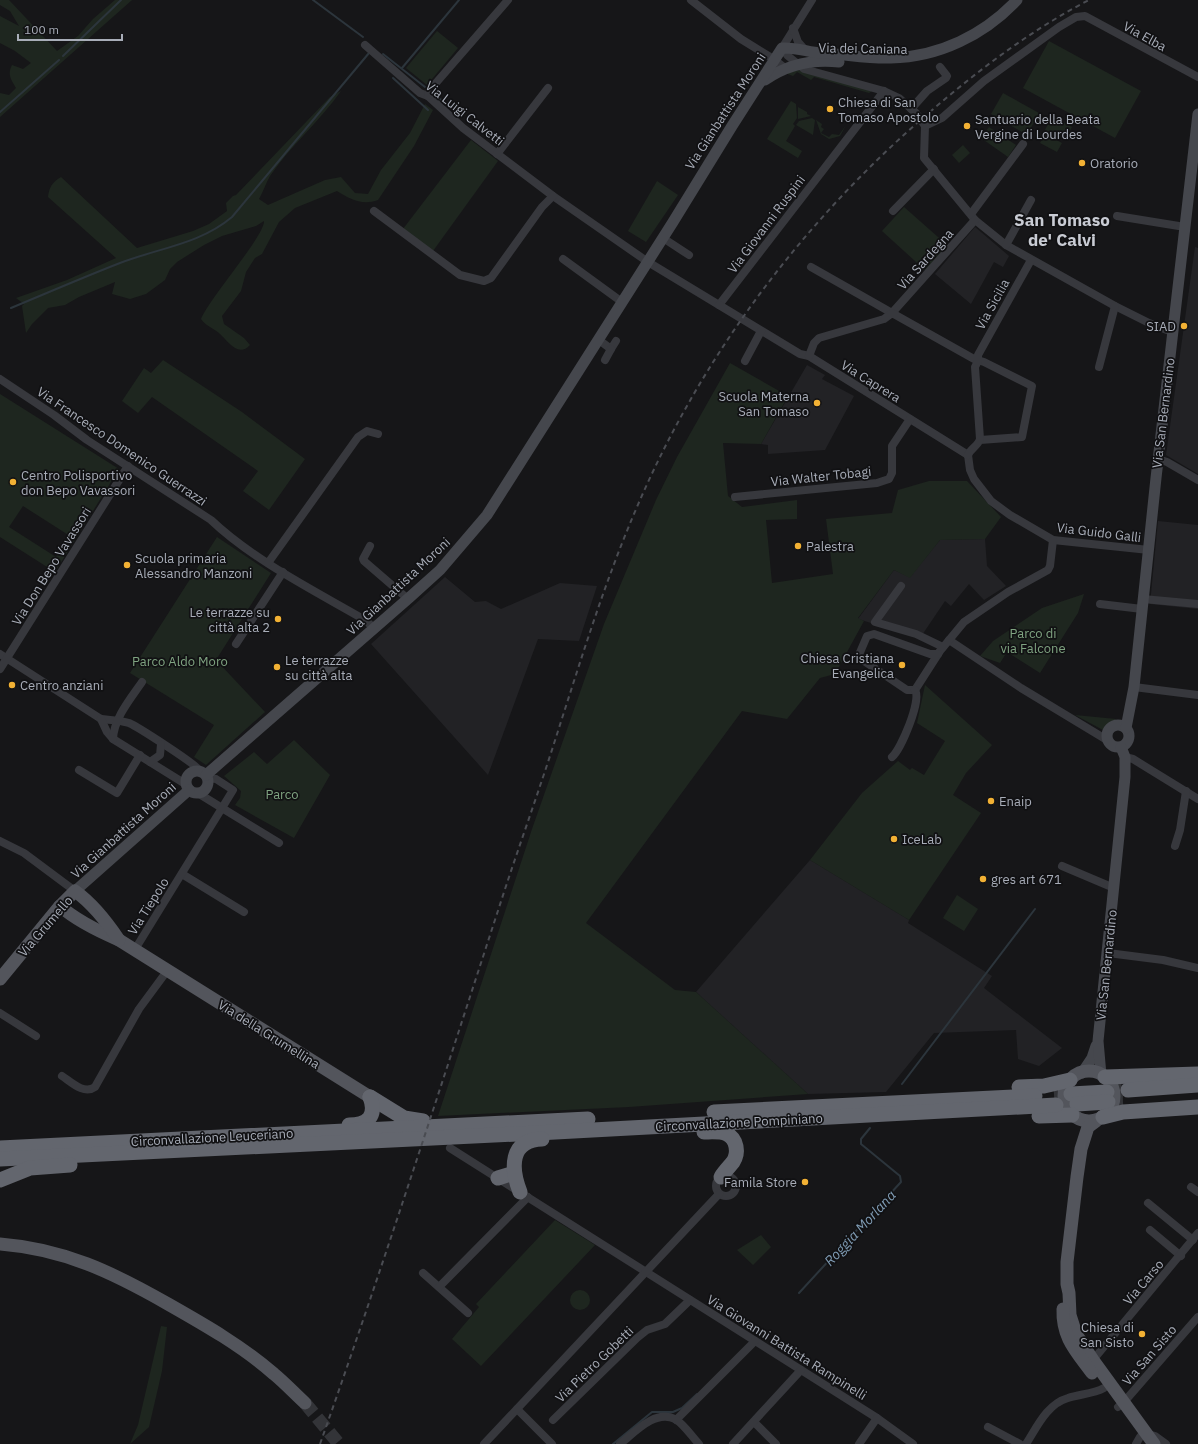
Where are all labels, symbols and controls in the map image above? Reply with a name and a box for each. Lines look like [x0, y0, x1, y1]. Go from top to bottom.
scale bar [18, 16, 122, 42]
street label: Via Elba [1120, 18, 1169, 55]
text: 100 m [24, 22, 59, 37]
street label: Via dei Caniana [818, 39, 908, 58]
street label: Via Gianbattista Moroni [681, 50, 770, 173]
street label: Via Luigi Calvetti [422, 77, 508, 149]
place label: Chiesa di San Tomaso Apostolo [838, 94, 939, 126]
marker: Chiesa di San Tomaso Apostolo [825, 104, 835, 114]
place label: Santuario della Beata Vergine di Lourdes [975, 111, 1100, 143]
marker: Santuario della Beata Vergine di Lourdes [962, 121, 972, 131]
place label: Oratorio [1090, 155, 1138, 172]
marker: Oratorio [1077, 158, 1087, 168]
street label: Via Giovanni Ruspini [724, 172, 809, 277]
district label: San Tomaso de' Calvi [1014, 209, 1110, 251]
street label: Via Sardegna [894, 225, 957, 293]
street label: Via Sicilia [972, 276, 1013, 333]
place label: SIAD [1146, 318, 1176, 335]
marker: SIAD [1179, 321, 1189, 331]
street label: Via Caprera [838, 356, 904, 406]
street label: Via San Bernardino [1148, 357, 1179, 469]
street label: Via Francesco Domenico Guerrazzi [34, 383, 210, 510]
place label: Scuola Materna San Tomaso [718, 388, 809, 420]
marker: Scuola Materna San Tomaso [812, 398, 822, 408]
street label: Via Walter Tobagi [770, 463, 872, 490]
place label: Centro Polisportivo don Bepo Vavassori [21, 467, 135, 499]
marker: Centro Polisportivo don Bepo Vavassori [8, 477, 18, 487]
street label: Via Don Bepo Vavassori [8, 504, 95, 629]
street label: Via Guido Galli [1056, 519, 1142, 546]
street label: Via Gianbattista Moroni [343, 534, 454, 639]
place label: Palestra [806, 538, 854, 555]
marker: Palestra [793, 541, 803, 551]
place label: Scuola primaria Alessandro Manzoni [135, 550, 252, 582]
marker: Scuola primaria Alessandro Manzoni [122, 560, 132, 570]
place label: Le terrazze su città alta 2 [189, 604, 270, 636]
marker: Le terrazze su città alta 2 [273, 614, 283, 624]
park label: Parco di via Falcone [1000, 625, 1066, 657]
place label: Chiesa Cristiana Evangelica [800, 650, 894, 682]
place label: Le terrazze su città alta [285, 652, 353, 684]
park label: Parco Aldo Moro [132, 653, 228, 670]
marker: Chiesa Cristiana Evangelica [897, 660, 907, 670]
marker: Le terrazze su città alta [272, 662, 282, 672]
place label: Centro anziani [20, 677, 103, 694]
marker: Centro anziani [7, 680, 17, 690]
street label: Via Gianbattista Moroni [67, 779, 179, 882]
park label: Parco [265, 786, 299, 803]
place label: Enaip [999, 793, 1032, 810]
marker: Enaip [986, 796, 996, 806]
place label: IceLab [902, 831, 942, 848]
marker: IceLab [889, 834, 899, 844]
place label: gres art 671 [991, 871, 1062, 888]
street label: Via Tiepolo [124, 874, 173, 938]
marker: gres art 671 [978, 874, 988, 884]
street label: Via Grumello [14, 892, 76, 960]
street label: Via San Bernardino [1092, 909, 1121, 1021]
street label: Via della Grumellina [215, 996, 323, 1073]
street label: Circonvallazione Pompiniano [655, 1110, 823, 1135]
street label: Circonvallazione Leuceriano [130, 1125, 294, 1150]
place label: Famila Store [724, 1174, 797, 1191]
marker: Famila Store [800, 1177, 810, 1187]
water label: Roggia Morlana [820, 1186, 900, 1270]
street label: Via Carso [1119, 1256, 1167, 1309]
street label: Via Giovanni Battista Rampinelli [704, 1291, 870, 1404]
place label: Chiesa di San Sisto [1080, 1319, 1134, 1351]
street label: Via San Sisto [1118, 1321, 1180, 1389]
street label: Via Pietro Gobetti [552, 1323, 637, 1406]
marker: Chiesa di San Sisto [1137, 1329, 1147, 1339]

